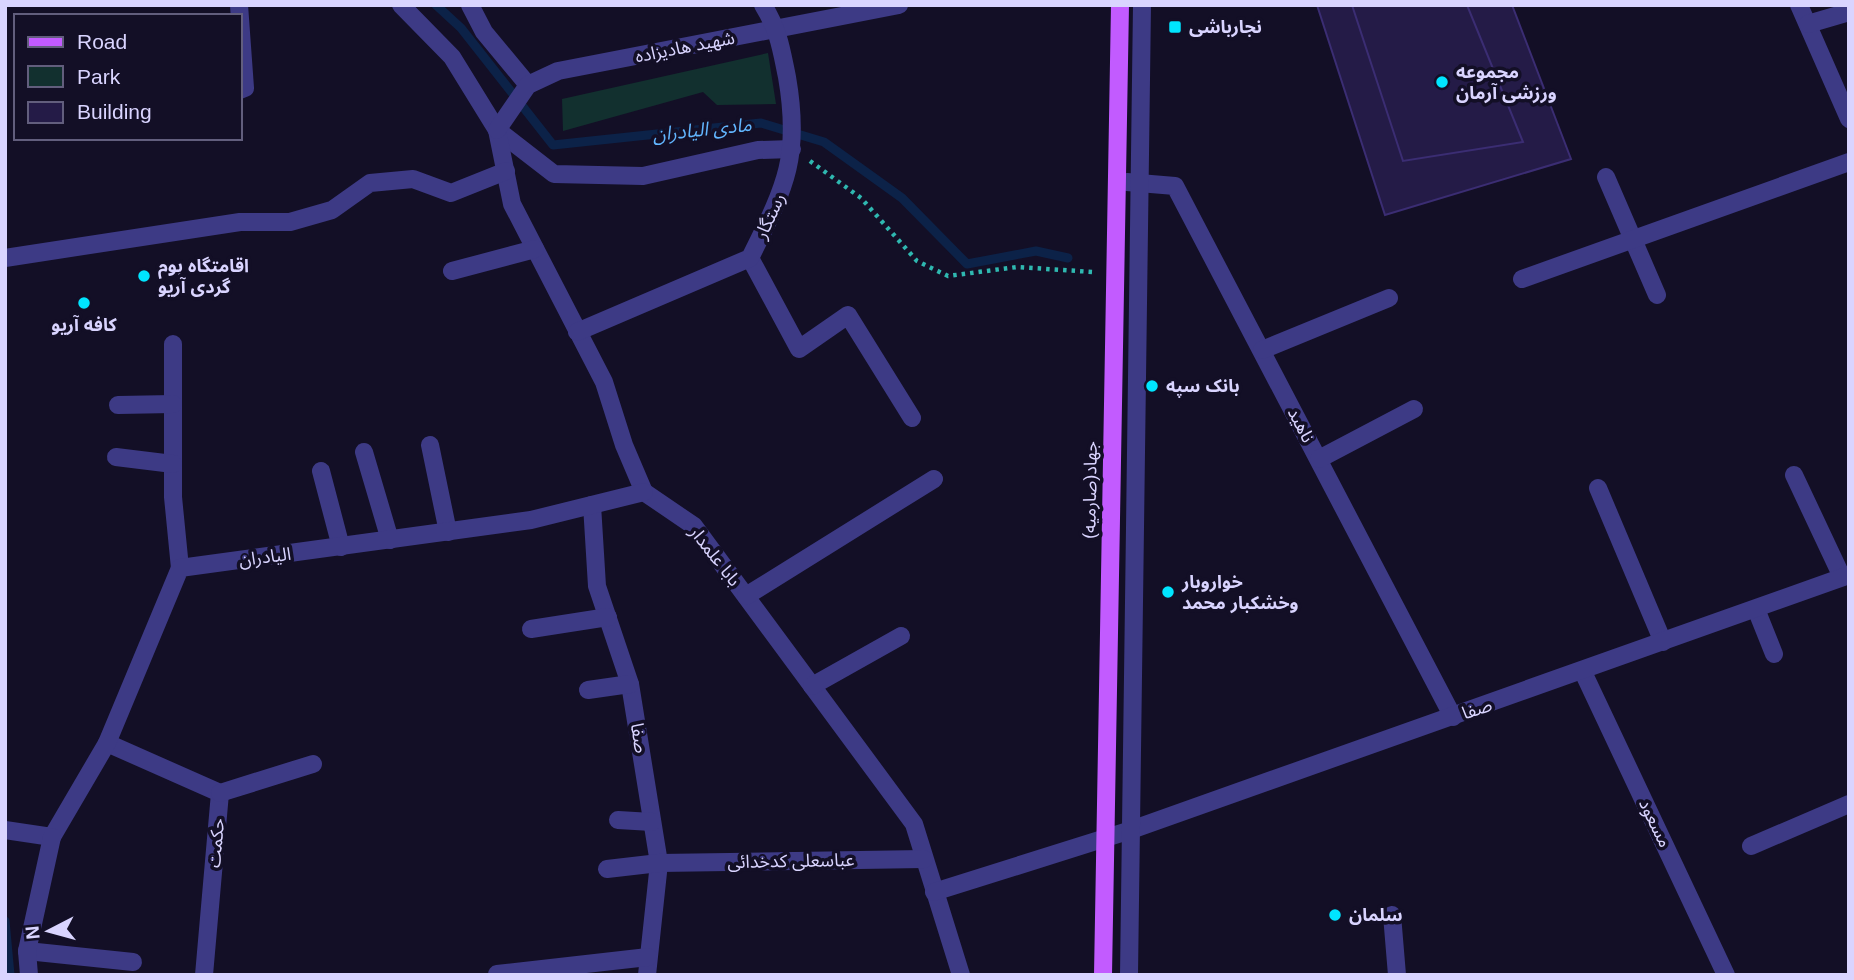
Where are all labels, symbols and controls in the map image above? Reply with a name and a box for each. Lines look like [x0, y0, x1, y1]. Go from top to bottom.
legend [14, 14, 242, 140]
place label: نجارباشی [1189, 17, 1262, 38]
marker: نجارباشی [1167, 19, 1183, 35]
street label: شهید هادیزاده [634, 28, 737, 67]
text: Road [77, 30, 127, 53]
place label: مجموعه ورزشی آرمان [1456, 62, 1557, 104]
text: Park [77, 65, 121, 88]
marker: مجموعه ورزشی آرمان [1434, 74, 1450, 90]
text: Building [77, 100, 152, 123]
water label: مادی الیادران [651, 114, 753, 146]
street label: رستگار [750, 190, 790, 243]
place label: اقامتگاه بوم گردی آریو [158, 256, 249, 298]
marker: اقامتگاه بوم گردی آریو [136, 268, 152, 284]
marker: کافه آریو [76, 295, 92, 311]
place label: کافه آریو [51, 314, 118, 336]
place label: بانک سپه [1166, 376, 1240, 398]
marker: بانک سپه [1144, 378, 1160, 394]
street label: ناهید [1284, 404, 1318, 446]
street label: جهاد(صارمیه) [1079, 441, 1102, 539]
street label: بابا علمدار [684, 521, 745, 591]
street label: الیادران [238, 544, 292, 571]
place label: خواروبار وخشکبار محمد [1181, 572, 1299, 614]
marker: خواروبار وخشکبار محمد [1160, 584, 1176, 600]
street label: صفا [1459, 695, 1495, 723]
street label: صفا [627, 721, 651, 755]
street label: مسعود [1634, 796, 1675, 851]
street label: حکمت [204, 817, 228, 869]
street label: عباسعلی کدخدائی [727, 850, 855, 873]
north arrow [14, 896, 84, 966]
place label: سلمان [1349, 905, 1403, 925]
marker: سلمان [1327, 907, 1343, 923]
text: N [21, 925, 44, 941]

